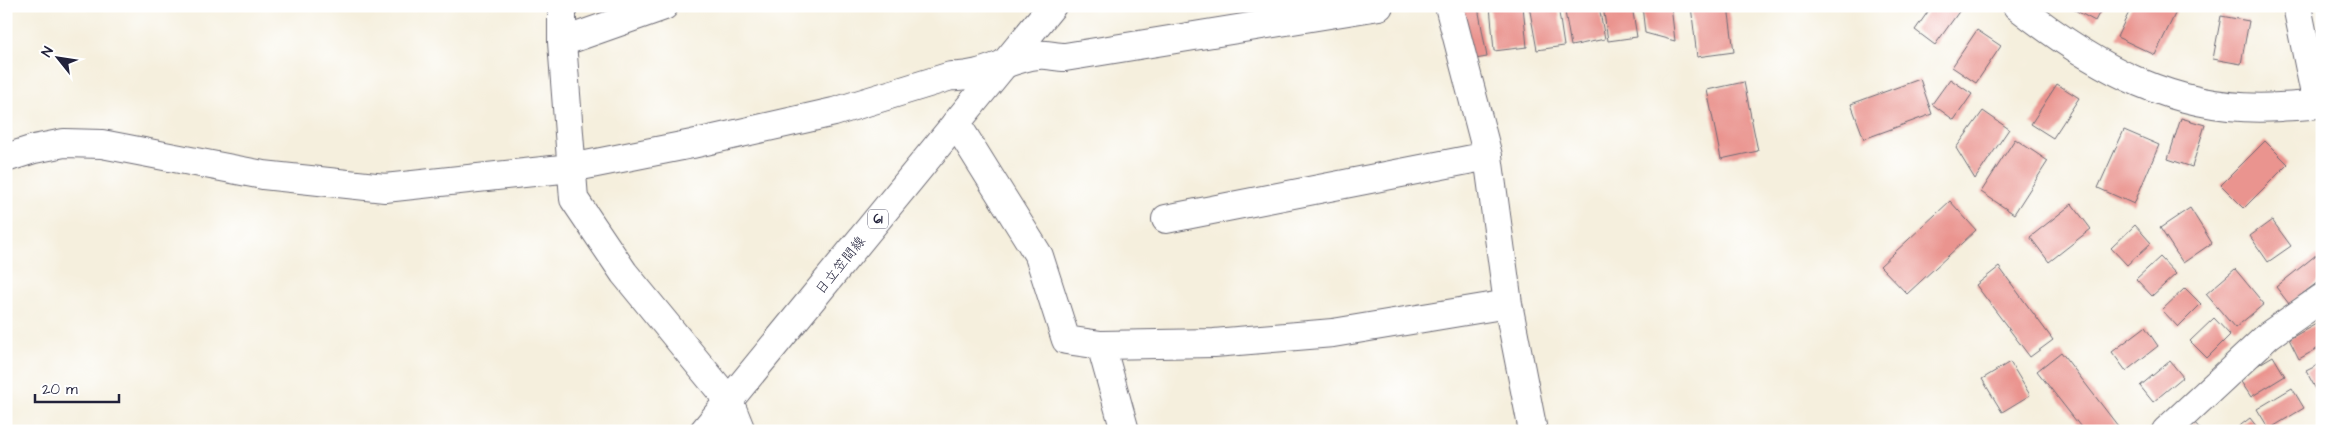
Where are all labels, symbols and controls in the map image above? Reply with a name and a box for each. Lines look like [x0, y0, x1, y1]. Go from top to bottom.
north arrow [32, 32, 82, 82]
text: N [37, 43, 59, 61]
road number: 61 [868, 210, 888, 228]
street label: 日立笠間線 [811, 232, 871, 299]
scale bar [35, 372, 119, 404]
text: 20 m [42, 379, 78, 400]

